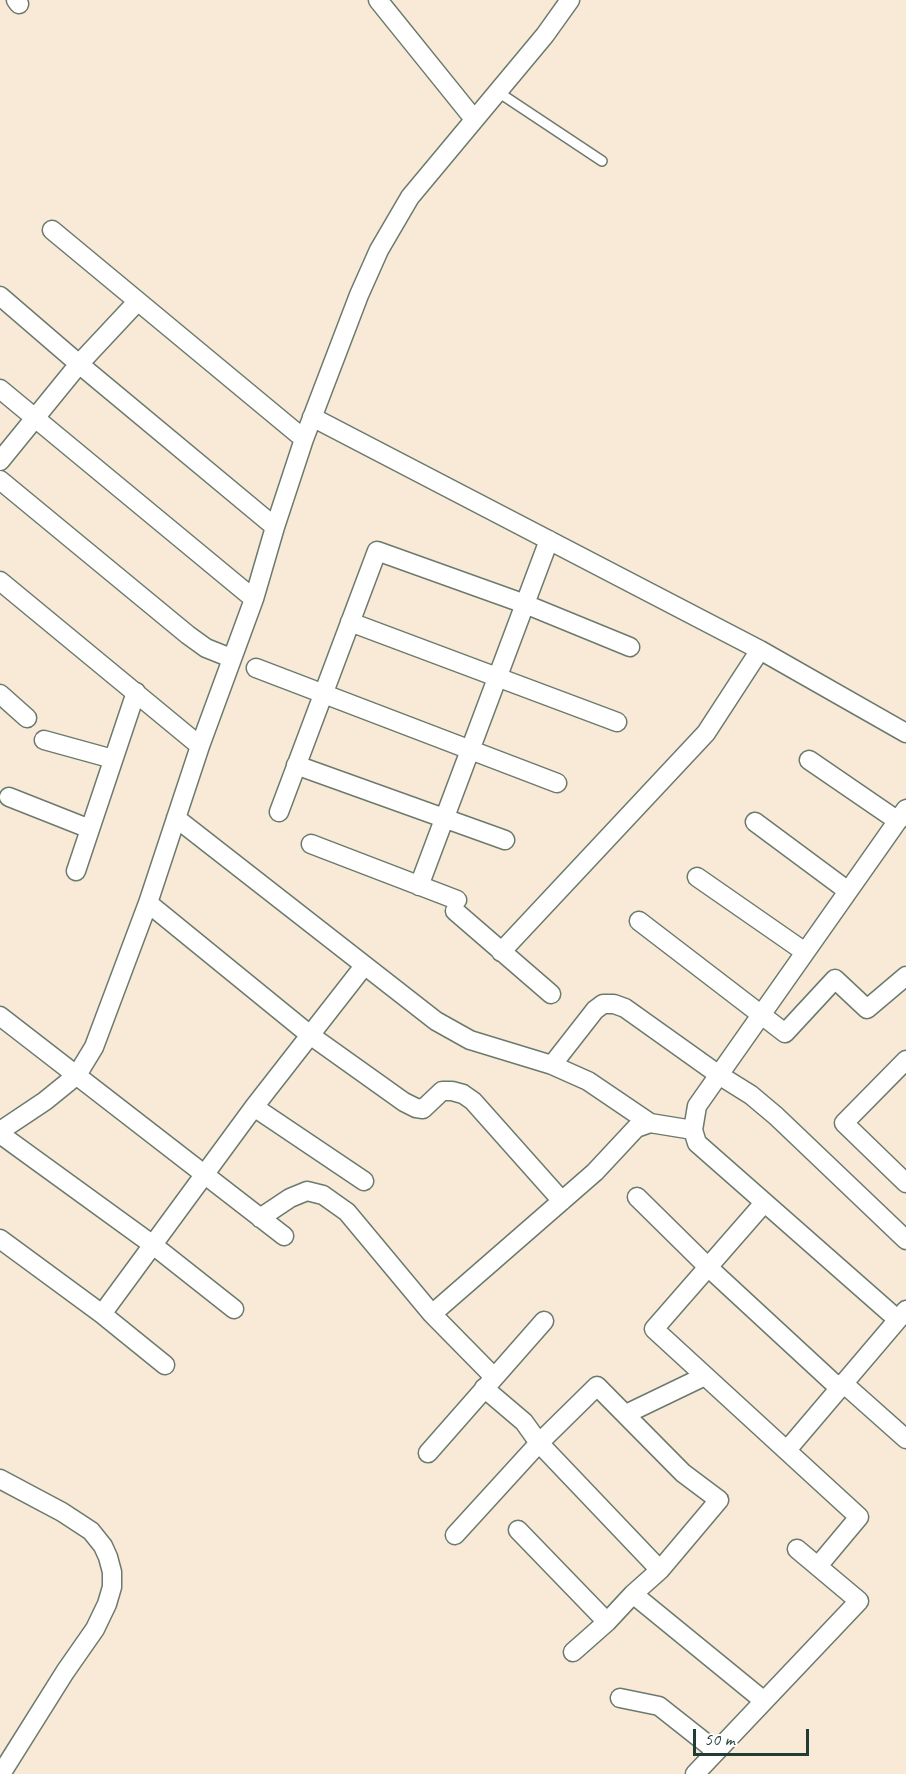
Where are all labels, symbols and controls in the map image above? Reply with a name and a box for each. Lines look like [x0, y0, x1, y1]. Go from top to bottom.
scale bar [696, 1717, 812, 1755]
text: 50 m [704, 1728, 735, 1750]

